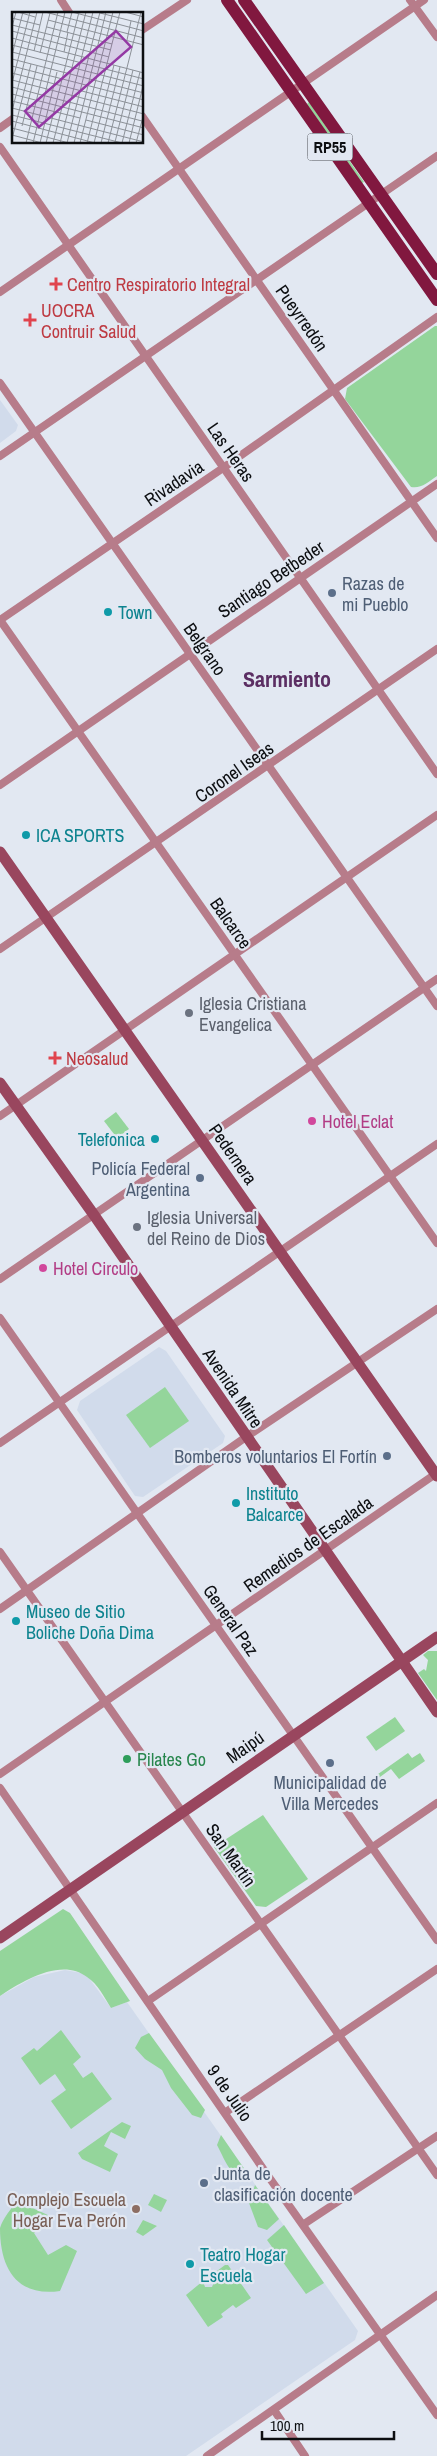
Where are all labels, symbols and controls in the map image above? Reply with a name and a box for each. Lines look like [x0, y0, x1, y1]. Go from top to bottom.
inset map [12, 12, 144, 144]
road number: RP55 [308, 134, 352, 160]
place label: Centro Respiratorio Integral [67, 272, 250, 297]
marker: Centro Respiratorio Integral [49, 277, 63, 291]
street label: Pueyrredón [270, 280, 334, 356]
place label: UOCRA Contruir Salud [41, 298, 136, 344]
marker: UOCRA Contruir Salud [23, 313, 37, 327]
street label: Las Heras [201, 417, 261, 487]
street label: Rivadavia [139, 454, 209, 512]
street label: Santiago Betbeder [213, 534, 329, 624]
place label: Razas de mi Pueblo [342, 571, 408, 617]
marker: Razas de mi Pueblo [326, 587, 338, 599]
place label: Town [118, 600, 152, 625]
marker: Town [102, 606, 114, 618]
street label: Belgrano [178, 618, 232, 680]
district label: Sarmiento [243, 664, 331, 694]
street label: Coronel Iseas [190, 736, 278, 808]
place label: ICA SPORTS [36, 823, 124, 848]
marker: ICA SPORTS [20, 829, 32, 841]
street label: Balcarce [204, 892, 258, 954]
place label: Iglesia Cristiana Evangelica [199, 991, 306, 1037]
marker: Iglesia Cristiana Evangelica [183, 1007, 195, 1019]
place label: Neosalud [66, 1046, 128, 1071]
marker: Neosalud [48, 1051, 62, 1065]
place label: Hotel Eclat [322, 1109, 393, 1134]
marker: Hotel Eclat [306, 1115, 318, 1127]
street label: Pedernera [203, 1119, 263, 1189]
place label: Telefonica [78, 1127, 145, 1152]
marker: Telefonica [149, 1133, 161, 1145]
place label: Policía Federal Argentina [91, 1156, 190, 1202]
marker: Policía Federal Argentina [194, 1172, 206, 1184]
place label: Iglesia Universal del Reino de Dios [147, 1205, 265, 1251]
marker: Iglesia Universal del Reino de Dios [131, 1221, 143, 1233]
place label: Hotel Circulo [53, 1256, 138, 1281]
marker: Hotel Circulo [37, 1262, 49, 1274]
street label: Avenida Mitre [196, 1342, 269, 1433]
place label: Bomberos voluntarios El Fortín [174, 1444, 377, 1469]
marker: Bomberos voluntarios El Fortín [381, 1450, 393, 1462]
place label: Instituto Balcarce [246, 1481, 303, 1527]
street label: Remedios de Escalada [238, 1490, 378, 1598]
marker: Instituto Balcarce [230, 1497, 242, 1509]
street label: General Paz [197, 1579, 265, 1661]
place label: Museo de Sitio Boliche Doña Dima [26, 1599, 154, 1645]
marker: Museo de Sitio Boliche Doña Dima [10, 1615, 22, 1627]
street label: Maipú [221, 1725, 269, 1769]
place label: Pilates Go [137, 1747, 206, 1772]
marker: Pilates Go [121, 1753, 133, 1765]
marker: Municipalidad de Villa Mercedes [324, 1757, 336, 1769]
place label: Municipalidad de Villa Mercedes [273, 1770, 387, 1816]
street label: San Martín [200, 1818, 262, 1892]
street label: 9 de Julio [201, 2060, 259, 2126]
place label: Junta de clasificación docente [214, 2161, 353, 2207]
marker: Junta de clasificación docente [198, 2177, 210, 2189]
place label: Complejo Escuela Hogar Eva Perón [7, 2187, 126, 2233]
marker: Complejo Escuela Hogar Eva Perón [130, 2203, 142, 2215]
place label: Teatro Hogar Escuela [200, 2242, 285, 2288]
marker: Teatro Hogar Escuela [184, 2258, 196, 2270]
scale bar [262, 2408, 394, 2440]
text: 100 m [270, 2415, 304, 2436]

